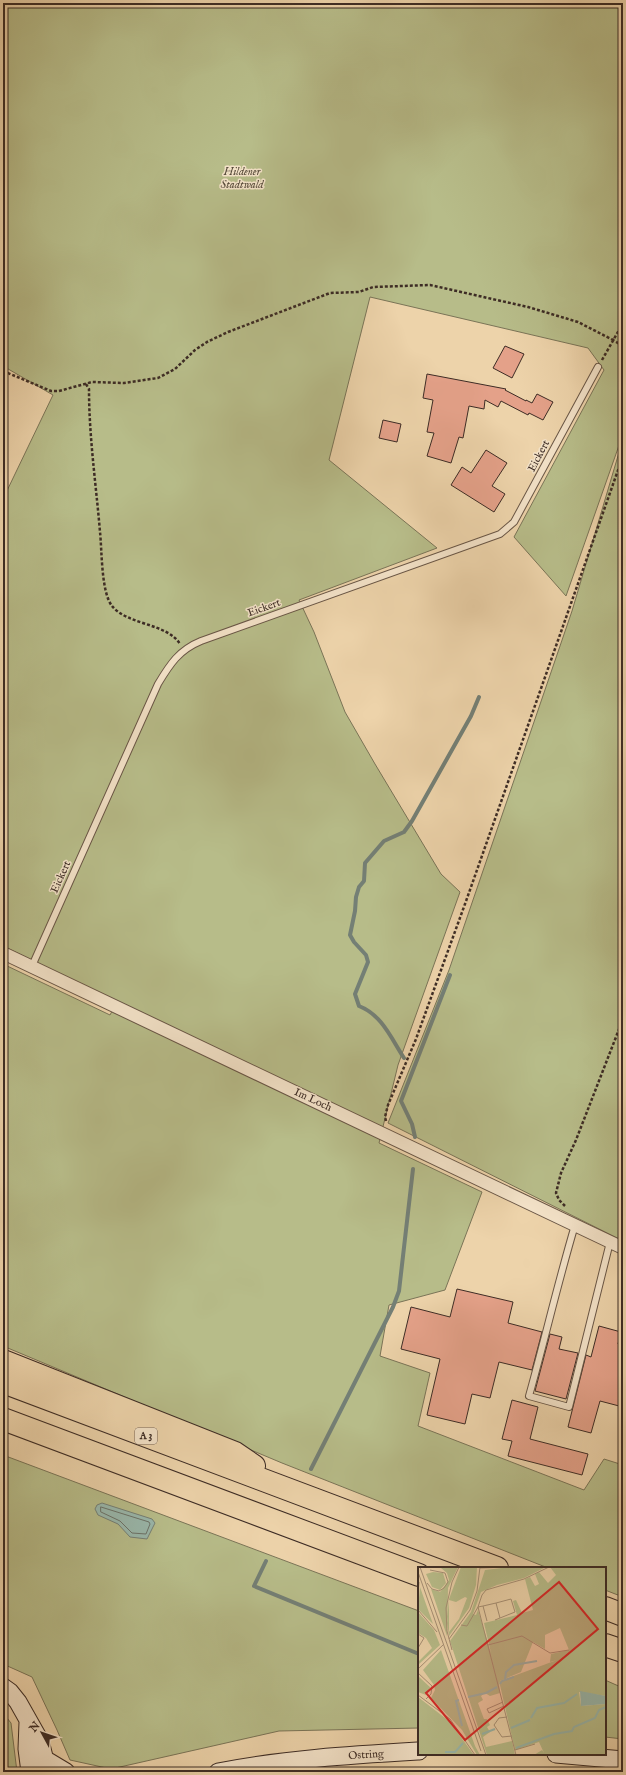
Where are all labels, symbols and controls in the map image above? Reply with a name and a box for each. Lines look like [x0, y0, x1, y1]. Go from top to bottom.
park label: Hildener Stadtwald [221, 165, 264, 192]
street label: Eickert [525, 438, 553, 474]
street label: Eickert [246, 596, 283, 620]
street label: Eickert [48, 858, 74, 895]
street label: Im Loch [292, 1085, 334, 1115]
road number: A 3 [135, 1428, 157, 1444]
inset map [418, 1567, 606, 1755]
north arrow [22, 1713, 62, 1753]
text: N [26, 1719, 44, 1736]
street label: Ostring [348, 1747, 385, 1763]

